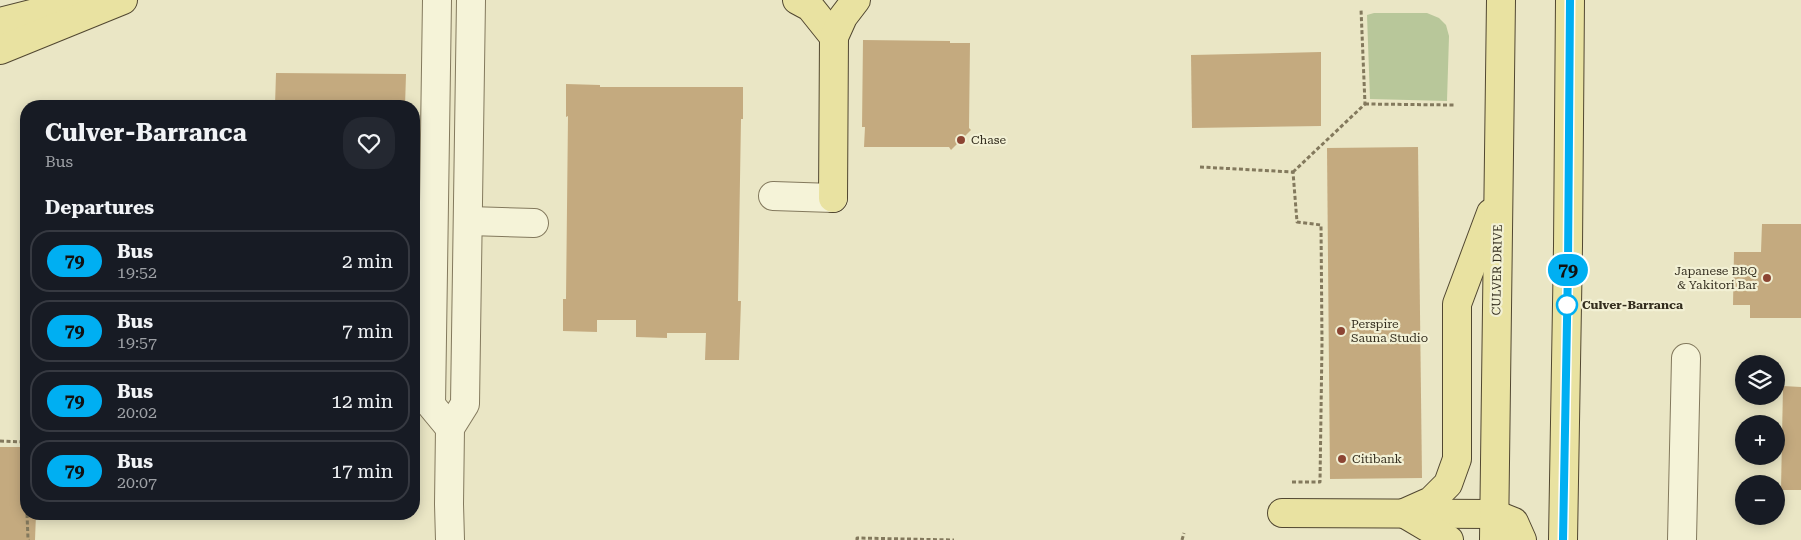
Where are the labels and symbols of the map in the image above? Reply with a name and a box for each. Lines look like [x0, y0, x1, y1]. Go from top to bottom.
place label: Chase [971, 133, 1007, 147]
marker: Chase [955, 134, 967, 146]
street label: CULVER DRIVE [1489, 224, 1505, 316]
line badge: 79 [1546, 254, 1590, 286]
place label: Japanese BBQ & Yakitori Bar [1675, 264, 1757, 292]
marker: Japanese BBQ & Yakitori Bar [1761, 272, 1773, 284]
marker: Culver-Barranca [1556, 294, 1578, 316]
place label: Culver-Barranca [1582, 298, 1683, 312]
place label: Perspire Sauna Studio [1351, 317, 1428, 345]
marker: Perspire Sauna Studio [1335, 325, 1347, 337]
place label: Citibank [1352, 452, 1403, 466]
marker: Citibank [1336, 453, 1348, 465]

